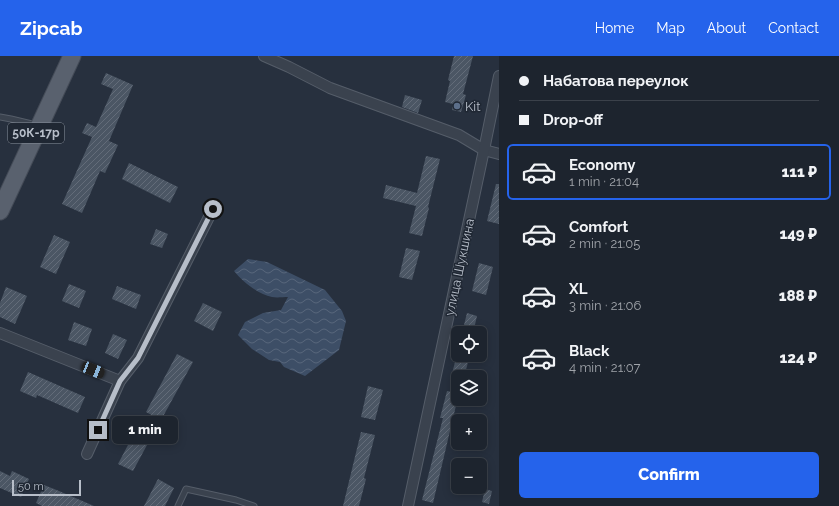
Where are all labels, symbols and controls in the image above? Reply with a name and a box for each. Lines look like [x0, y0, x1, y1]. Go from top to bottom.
text: Zipcab [20, 17, 82, 39]
text: Home [595, 20, 634, 36]
text: Map [656, 20, 685, 36]
text: About [707, 20, 746, 36]
text: Contact [768, 20, 819, 36]
text: Набатова переулок [543, 72, 689, 90]
place label: Kit [465, 99, 481, 114]
marker: Kit [452, 101, 462, 111]
text: Drop-off [543, 111, 603, 129]
road number: 50К-17р [8, 123, 64, 143]
icon: car [521, 154, 557, 190]
text: Economy [569, 156, 636, 174]
text: 111 ₽ [781, 163, 817, 181]
text: 1 min · 21:04 [569, 174, 639, 189]
route start [204, 200, 222, 218]
icon: car [521, 216, 557, 252]
street label: улица Шукшина [442, 217, 477, 317]
text: Comfort [569, 218, 628, 236]
text: 149 ₽ [779, 225, 817, 243]
text: 2 min · 21:05 [569, 236, 640, 251]
icon: car [521, 278, 557, 314]
text: XL [569, 280, 587, 298]
text: 188 ₽ [779, 287, 817, 305]
text: 3 min · 21:06 [569, 298, 641, 313]
map controls [451, 326, 487, 494]
button: locate [451, 326, 487, 362]
icon: car [521, 340, 557, 376]
text: Black [569, 342, 609, 360]
text: 124 ₽ [780, 349, 817, 367]
car [80, 360, 106, 380]
text: 4 min · 21:07 [569, 360, 640, 375]
button: layers [451, 370, 487, 406]
button: + [451, 414, 487, 450]
callout: 1 min [112, 416, 178, 444]
route end [89, 421, 107, 439]
text: 1 min [128, 422, 162, 437]
button: Confirm [519, 452, 819, 498]
button: − [451, 458, 487, 494]
scale bar [12, 478, 81, 497]
text: 50 m [18, 480, 44, 493]

